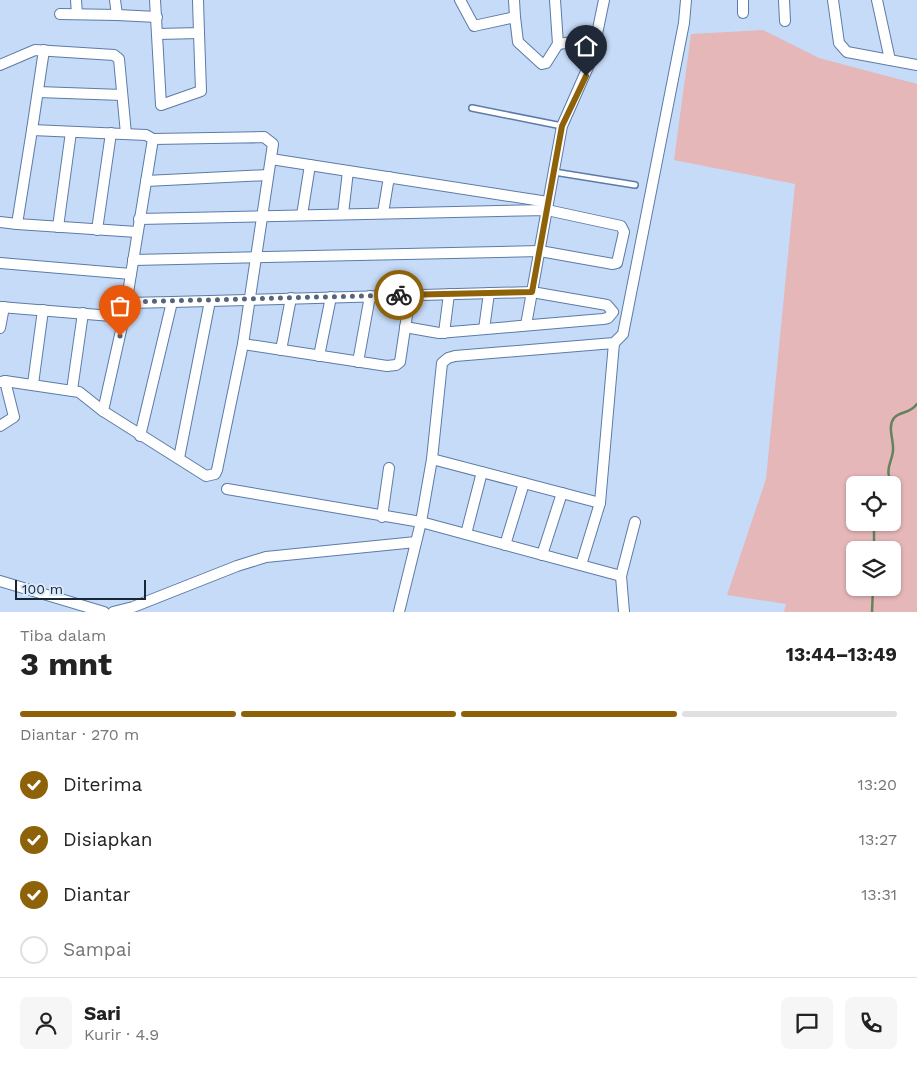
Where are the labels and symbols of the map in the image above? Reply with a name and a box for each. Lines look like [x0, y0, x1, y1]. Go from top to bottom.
pin [565, 25, 607, 76]
courier [374, 270, 424, 320]
pin [99, 285, 141, 336]
scale bar [15, 577, 146, 600]

